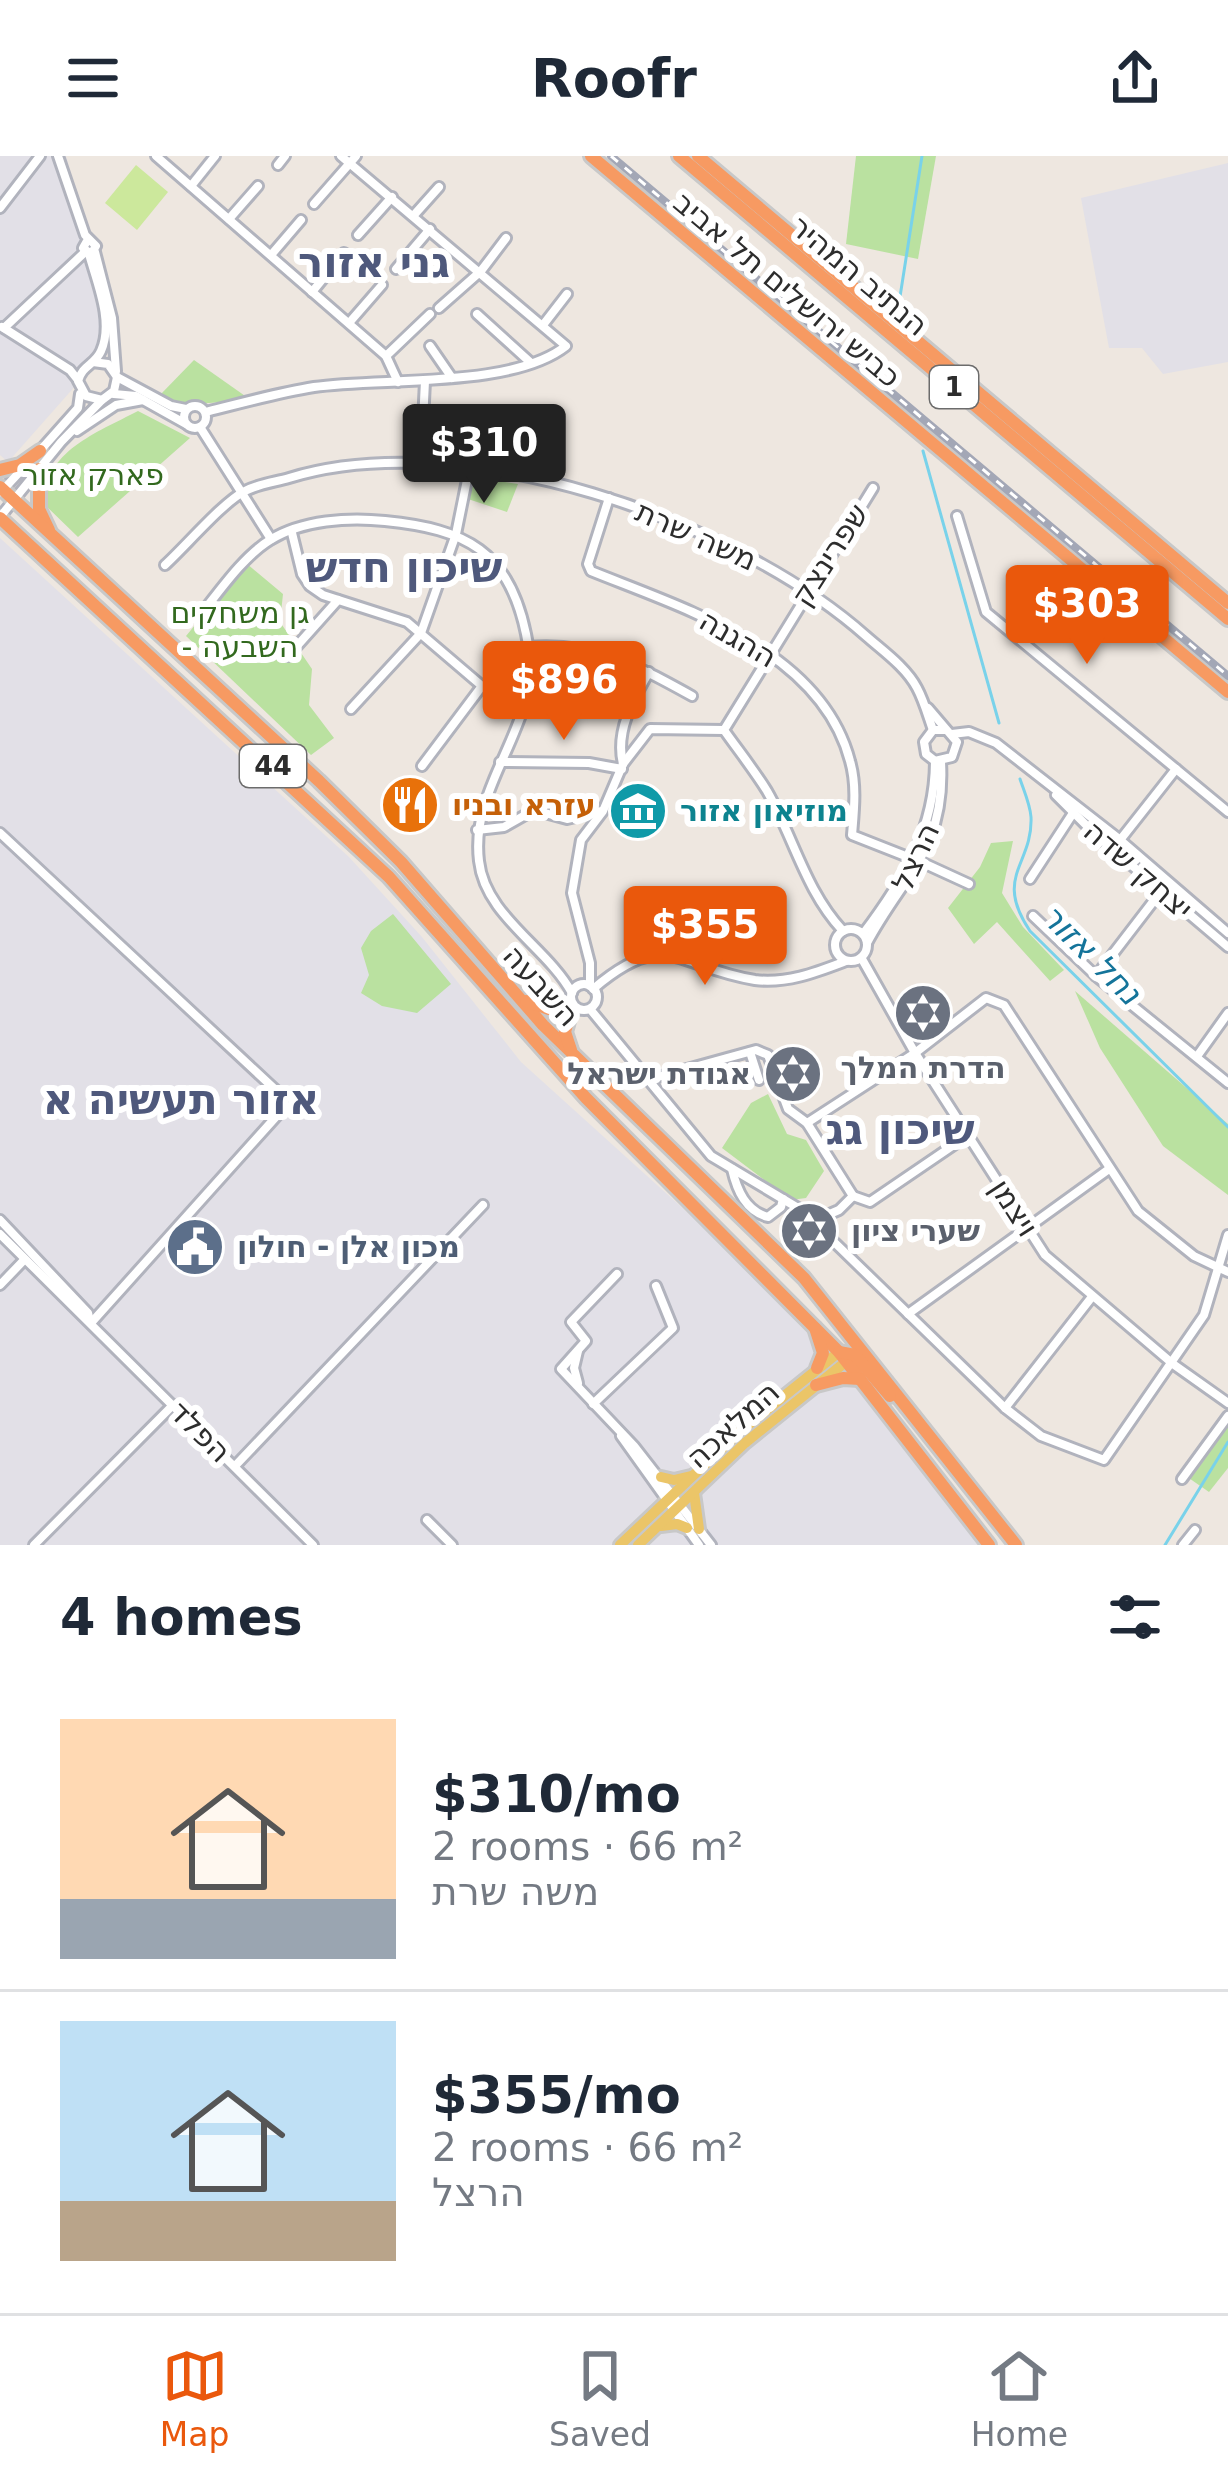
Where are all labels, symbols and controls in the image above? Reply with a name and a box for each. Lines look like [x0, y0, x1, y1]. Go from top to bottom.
icon: menu [60, 45, 126, 111]
icon: share [1102, 45, 1168, 111]
text: Roofr [531, 47, 697, 110]
street label: כביש ירושלים תל אביב [667, 185, 908, 395]
street label: הנתיב המהיר [784, 208, 935, 343]
district label: גני אזור [298, 238, 450, 287]
road number: 1 [930, 366, 978, 408]
pin: $310 [413, 404, 555, 506]
text: $310 [430, 420, 538, 465]
park label: פארק אזור [22, 457, 164, 492]
street label: משה שרת [630, 493, 762, 578]
street label: שפרינצק [784, 497, 876, 612]
district label: שיכון חדש [306, 543, 503, 592]
pin: $303 [1016, 565, 1158, 667]
text: $303 [1033, 581, 1141, 626]
park label: גן משחקים - השבעה [170, 595, 310, 664]
street label: ההגנה [693, 603, 783, 675]
pin: $896 [493, 641, 635, 743]
text: $896 [510, 657, 618, 702]
road number: 44 [240, 745, 306, 787]
restaurant icon: עזרא ובניו [379, 774, 441, 836]
museum icon: מוזיאון אזור [607, 780, 669, 842]
place label: עזרא ובניו [452, 787, 596, 822]
place label: מוזיאון אזור [680, 793, 848, 828]
street label: יצחק שדה [1077, 813, 1200, 926]
street label: הרצל [885, 817, 946, 897]
pin: $355 [634, 886, 776, 988]
water label: נחל אזור [1034, 896, 1150, 1013]
text: $355 [651, 902, 759, 947]
street label: השבעה [496, 938, 587, 1033]
synagogue icon: הדרת המלך [892, 982, 954, 1044]
synagogue icon: אגודת ישראל [762, 1043, 824, 1105]
place label: הדרת המלך [840, 1050, 1006, 1085]
place label: אגודת ישראל [567, 1056, 751, 1091]
district label: אזור תעשיה א [43, 1075, 319, 1124]
district label: שיכון גג [826, 1105, 975, 1154]
street label: ויצמן [983, 1173, 1046, 1243]
synagogue icon: שערי ציון [778, 1200, 840, 1262]
place label: שערי ציון [851, 1213, 980, 1248]
public building icon: מכון אלן - חולון [164, 1216, 226, 1278]
place label: מכון אלן - חולון [237, 1229, 460, 1264]
street label: המלאכה [679, 1374, 786, 1475]
street label: הפלד [163, 1394, 238, 1469]
icon: filters [1102, 1584, 1168, 1650]
text: 4 homes [60, 1588, 303, 1647]
text: $310/mo [432, 1765, 681, 1824]
icon: home [156, 1767, 300, 1911]
text: 2 rooms · 66 m² [432, 1824, 743, 1869]
text: משה שרת [432, 1869, 599, 1914]
text: $355/mo [432, 2066, 681, 2125]
icon: home [156, 2069, 300, 2213]
text: 2 rooms · 66 m² [432, 2125, 743, 2170]
text: הרצל [432, 2170, 525, 2215]
tab: Map [160, 2343, 229, 2454]
tab: Saved [549, 2343, 651, 2454]
tab: Home [971, 2343, 1068, 2454]

